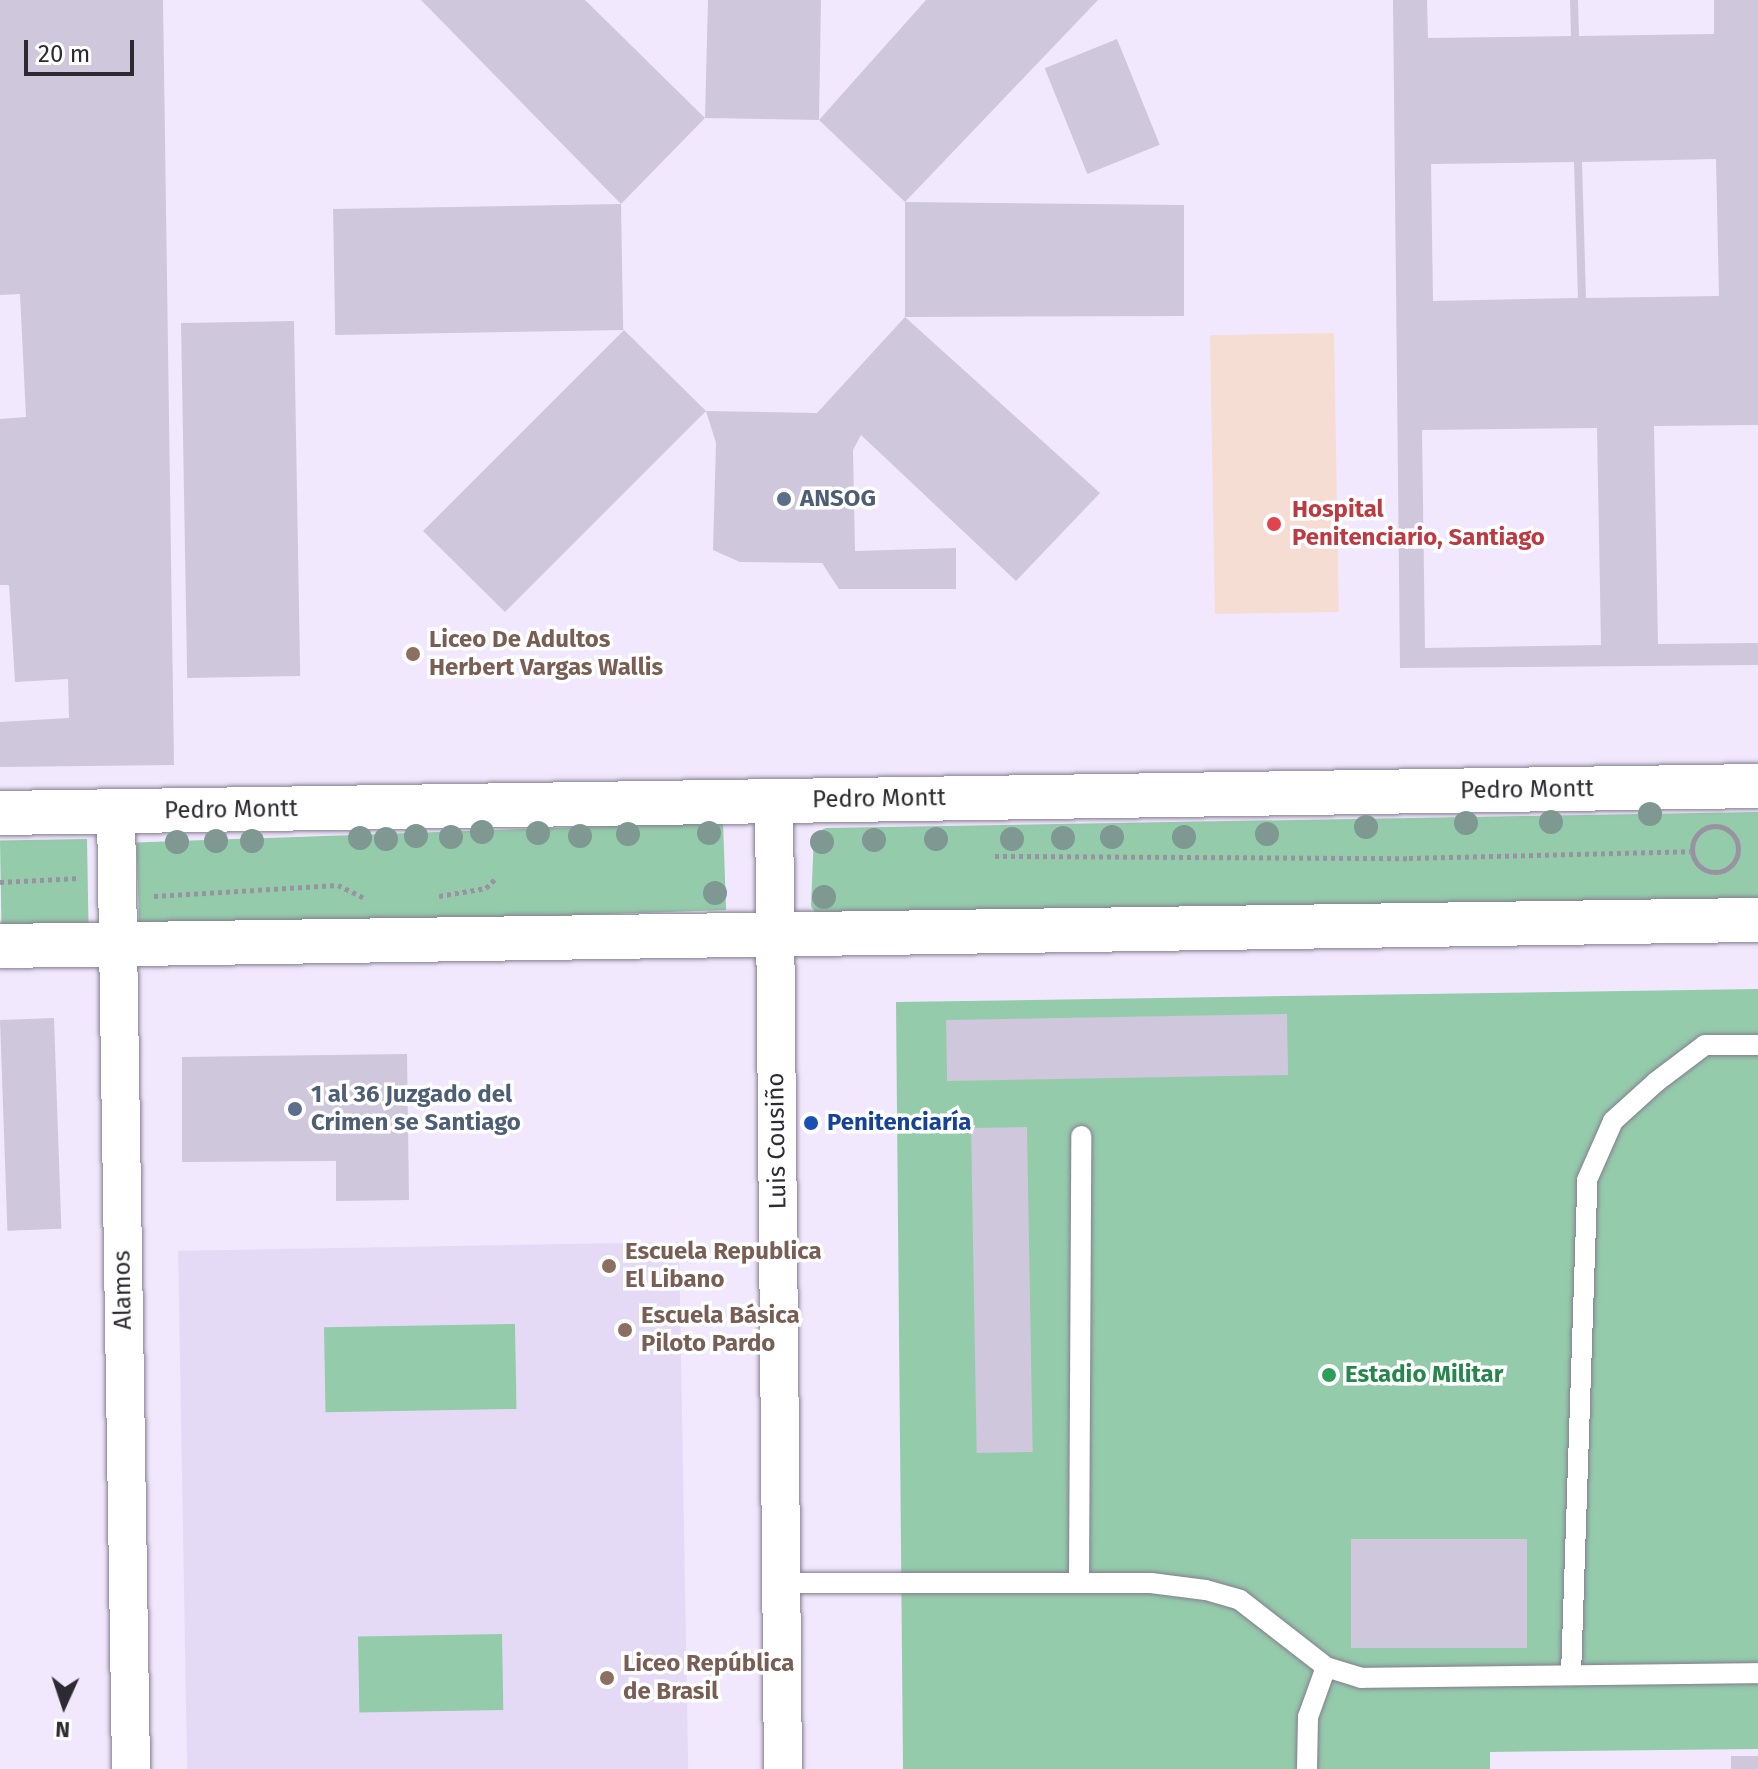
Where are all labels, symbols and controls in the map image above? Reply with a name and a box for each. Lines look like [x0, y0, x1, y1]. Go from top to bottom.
scale bar [28, 24, 138, 74]
text: 20 m [38, 40, 90, 68]
place label: ANSOG [800, 485, 876, 513]
marker: ANSOG [775, 490, 793, 508]
place label: Hospital Penitenciario, Santiago [1292, 496, 1545, 552]
marker: Hospital Penitenciario, Santiago [1263, 513, 1285, 535]
place label: Liceo De Adultos Herbert Vargas Wallis [429, 626, 663, 682]
marker: Liceo De Adultos Herbert Vargas Wallis [404, 645, 422, 663]
street label: Pedro Montt [1460, 774, 1594, 806]
street label: Pedro Montt [812, 783, 946, 815]
street label: Pedro Montt [164, 794, 298, 826]
street label: Luis Cousiño [761, 1072, 793, 1210]
place label: 1 al 36 Juzgado del Crimen se Santiago [311, 1081, 521, 1137]
marker: 1 al 36 Juzgado del Crimen se Santiago [286, 1100, 304, 1118]
place label: Penitenciaría [827, 1109, 971, 1137]
marker: Penitenciaría [802, 1114, 820, 1132]
place label: Escuela Republica El Libano [625, 1238, 822, 1294]
street label: Alamos [108, 1250, 138, 1330]
marker: Escuela Republica El Libano [600, 1257, 618, 1275]
place label: Escuela Básica Piloto Pardo [641, 1302, 800, 1358]
marker: Escuela Básica Piloto Pardo [616, 1321, 634, 1339]
place label: Estadio Militar [1345, 1361, 1503, 1389]
marker: Estadio Militar [1320, 1366, 1338, 1384]
place label: Liceo República de Brasil [623, 1650, 794, 1706]
north arrow [24, 1665, 104, 1745]
marker: Liceo República de Brasil [598, 1669, 616, 1687]
text: N [55, 1716, 71, 1743]

